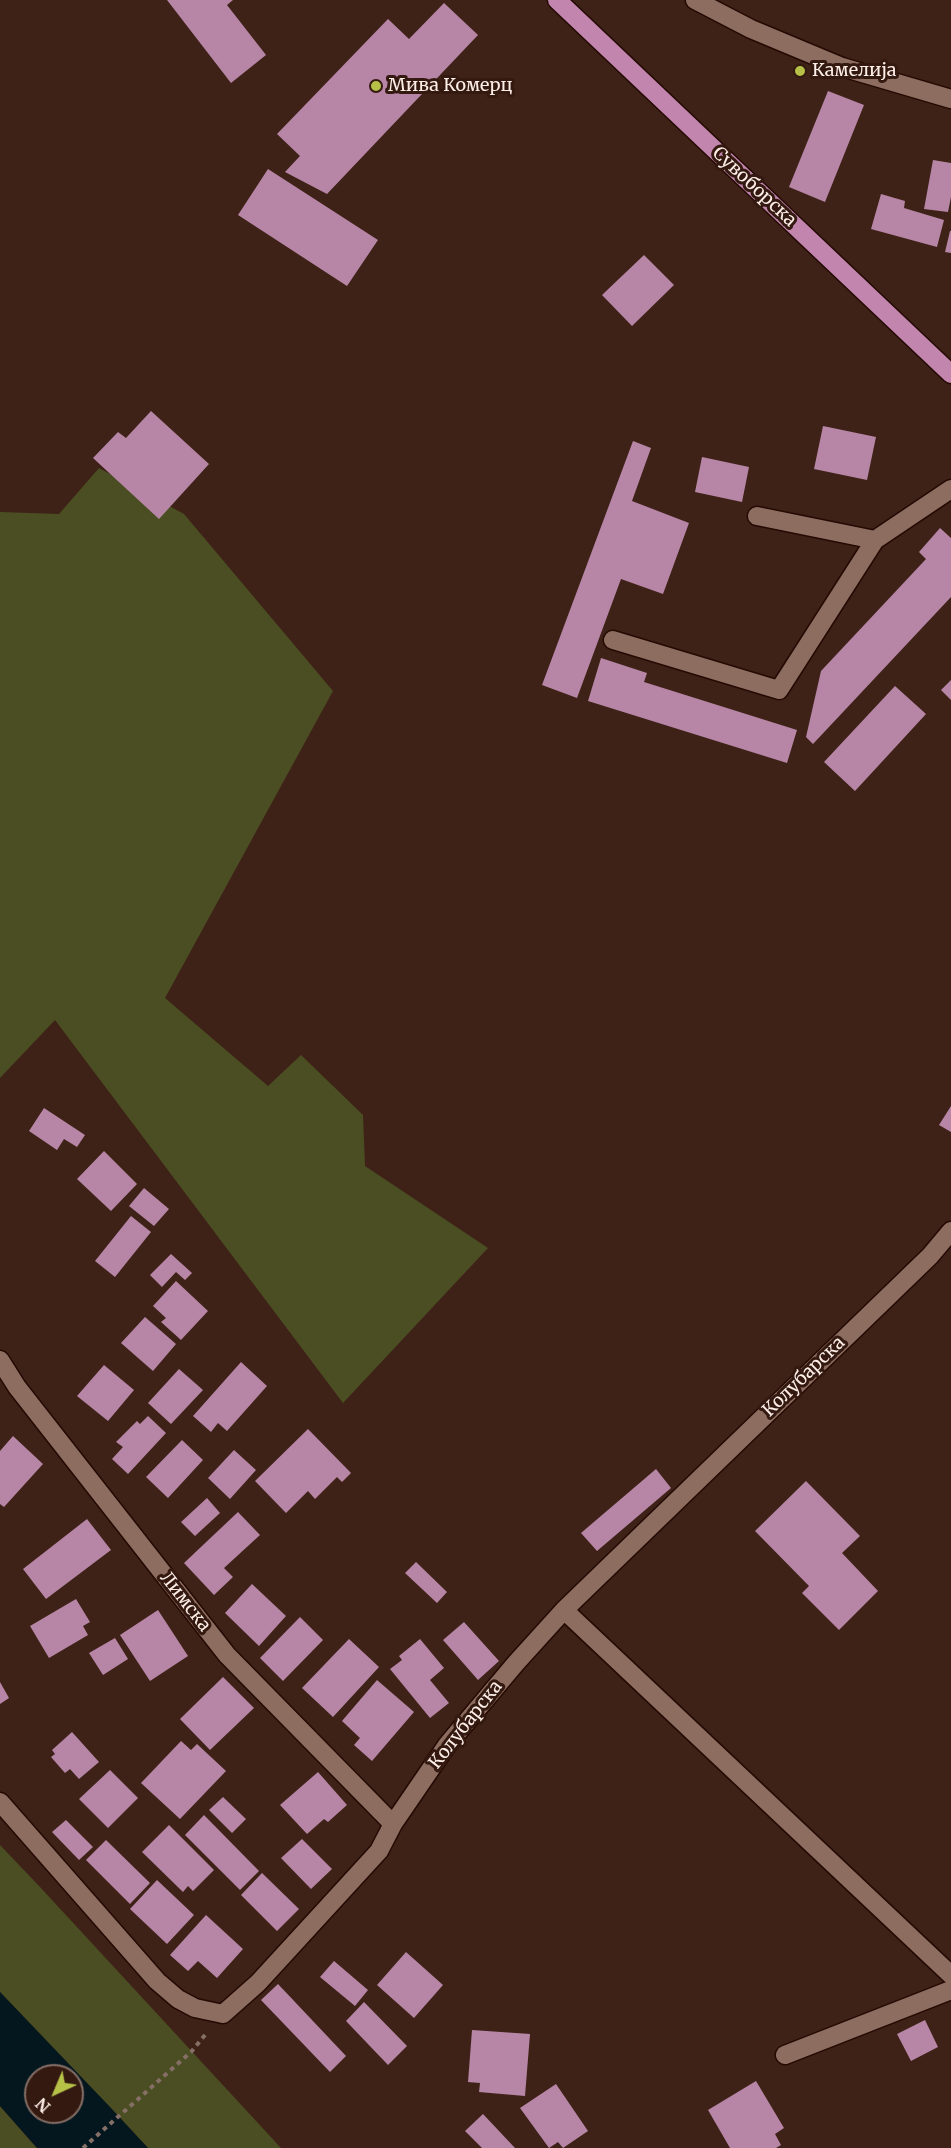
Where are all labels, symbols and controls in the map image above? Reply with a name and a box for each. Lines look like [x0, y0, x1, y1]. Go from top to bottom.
place label: Камелија [812, 60, 896, 82]
marker: Камелија [793, 64, 807, 78]
place label: Мива Комерц [388, 75, 513, 97]
marker: Мива Комерц [369, 79, 383, 93]
street label: Сувоборска [708, 143, 800, 231]
street label: Колубарска [758, 1332, 850, 1422]
street label: Лимска [155, 1568, 215, 1636]
street label: Колубарска [425, 1677, 507, 1773]
north arrow [24, 2064, 84, 2124]
text: N [31, 2094, 54, 2117]

